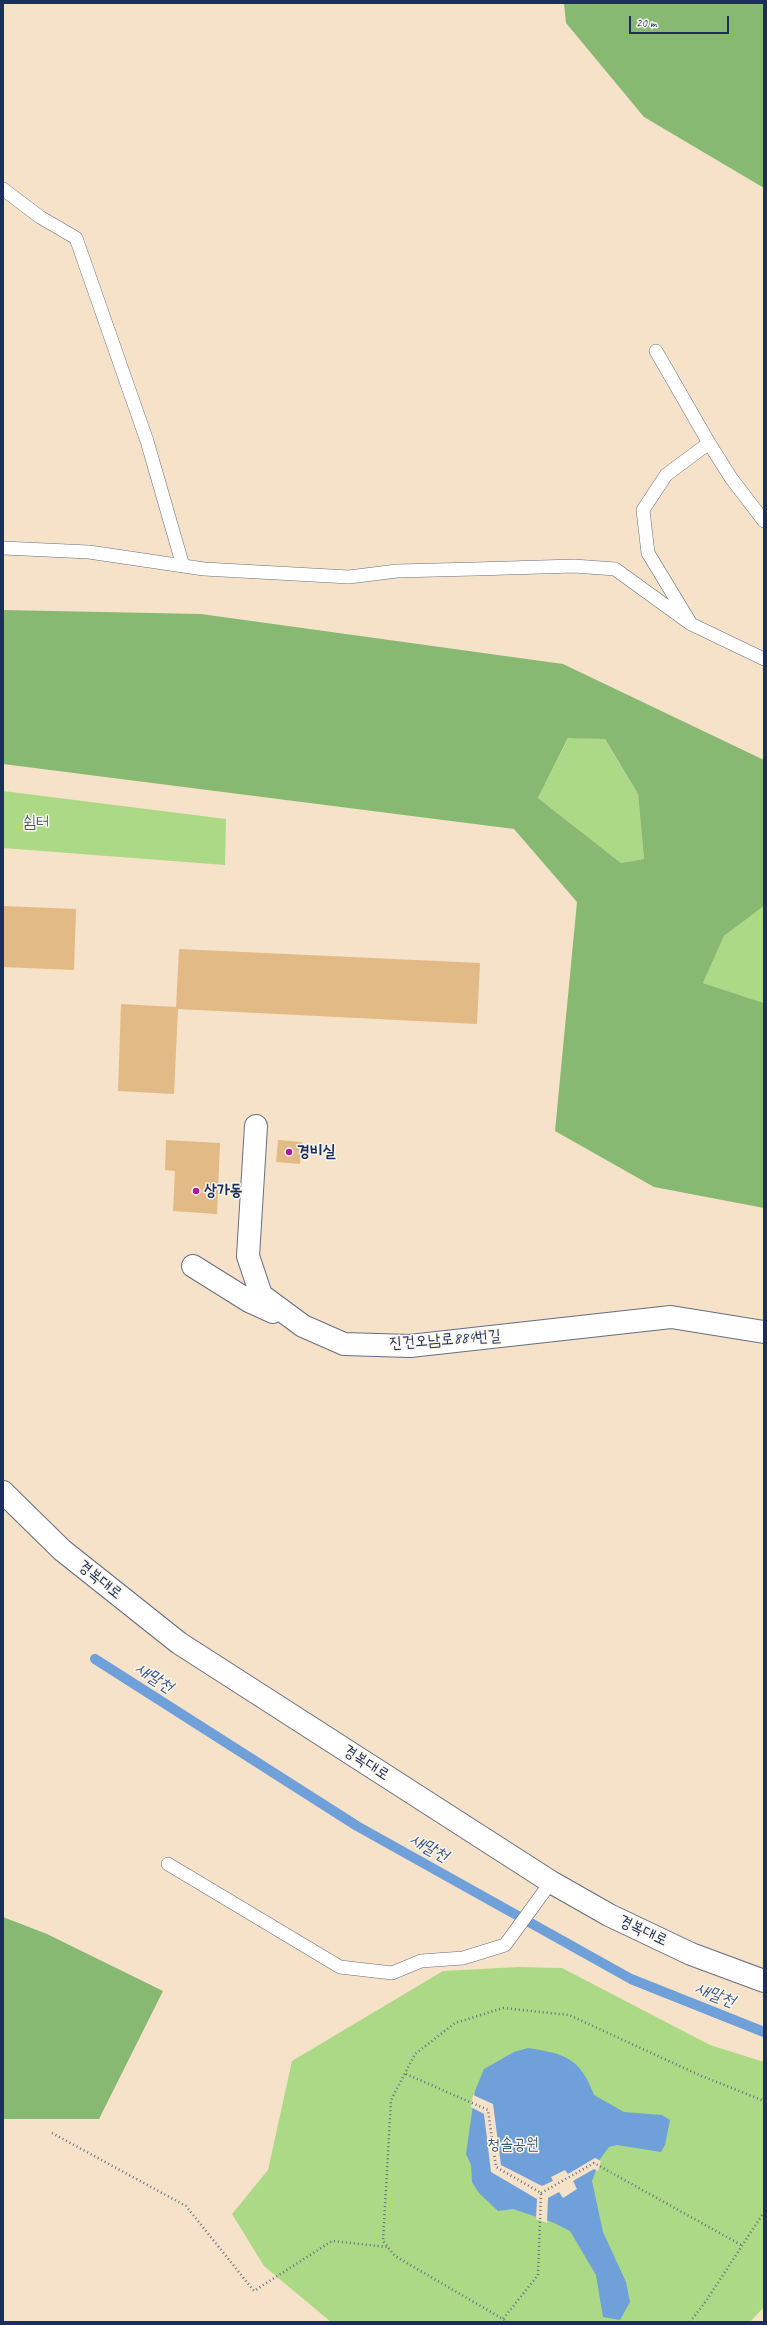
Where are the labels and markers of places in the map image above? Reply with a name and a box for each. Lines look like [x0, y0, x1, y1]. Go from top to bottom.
place label: 경비실 [297, 1142, 336, 1162]
marker: 경비실 [284, 1147, 294, 1157]
place label: 상가동 [204, 1181, 243, 1201]
marker: 상가동 [191, 1186, 201, 1196]

